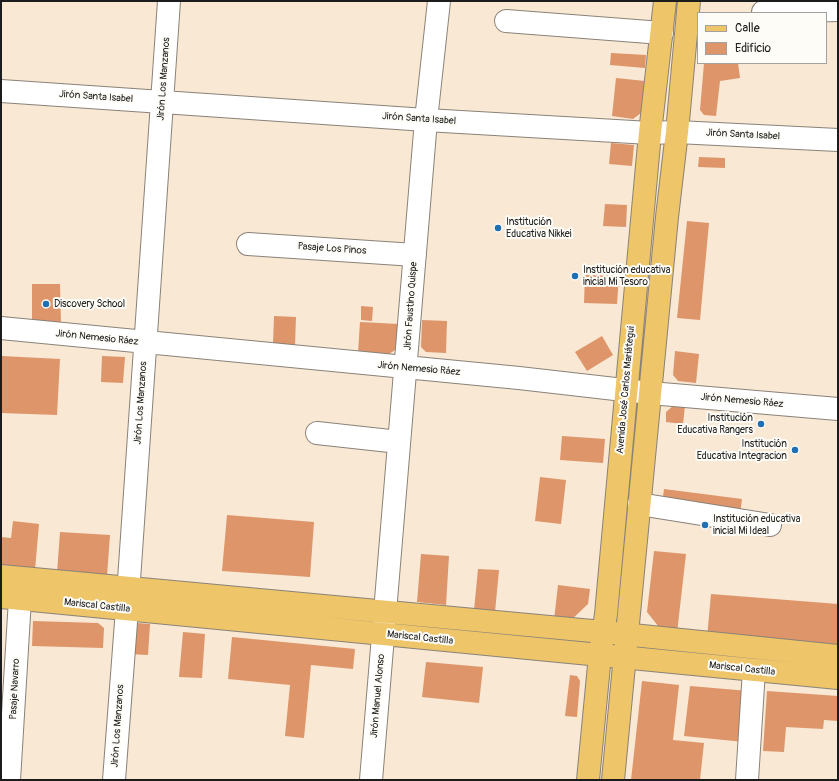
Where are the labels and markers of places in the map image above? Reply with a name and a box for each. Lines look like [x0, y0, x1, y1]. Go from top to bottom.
place label: Institución Educativa Nikkei [506, 216, 572, 240]
marker: Institución Educativa Nikkei [493, 223, 503, 233]
place label: Institución educativa inicial Mi Tesoro [583, 264, 670, 288]
marker: Institución educativa inicial Mi Tesoro [570, 271, 580, 281]
place label: Discovery School [54, 298, 125, 310]
marker: Discovery School [41, 299, 51, 309]
place label: Institución Educativa Rangers [677, 412, 753, 436]
marker: Institución Educativa Rangers [756, 419, 766, 429]
place label: Institución Educativa Integracion [697, 438, 787, 462]
marker: Institución Educativa Integracion [790, 445, 800, 455]
place label: Institución educativa inicial Mi Ideal [713, 513, 800, 536]
marker: Institución educativa inicial Mi Ideal [700, 520, 710, 530]

